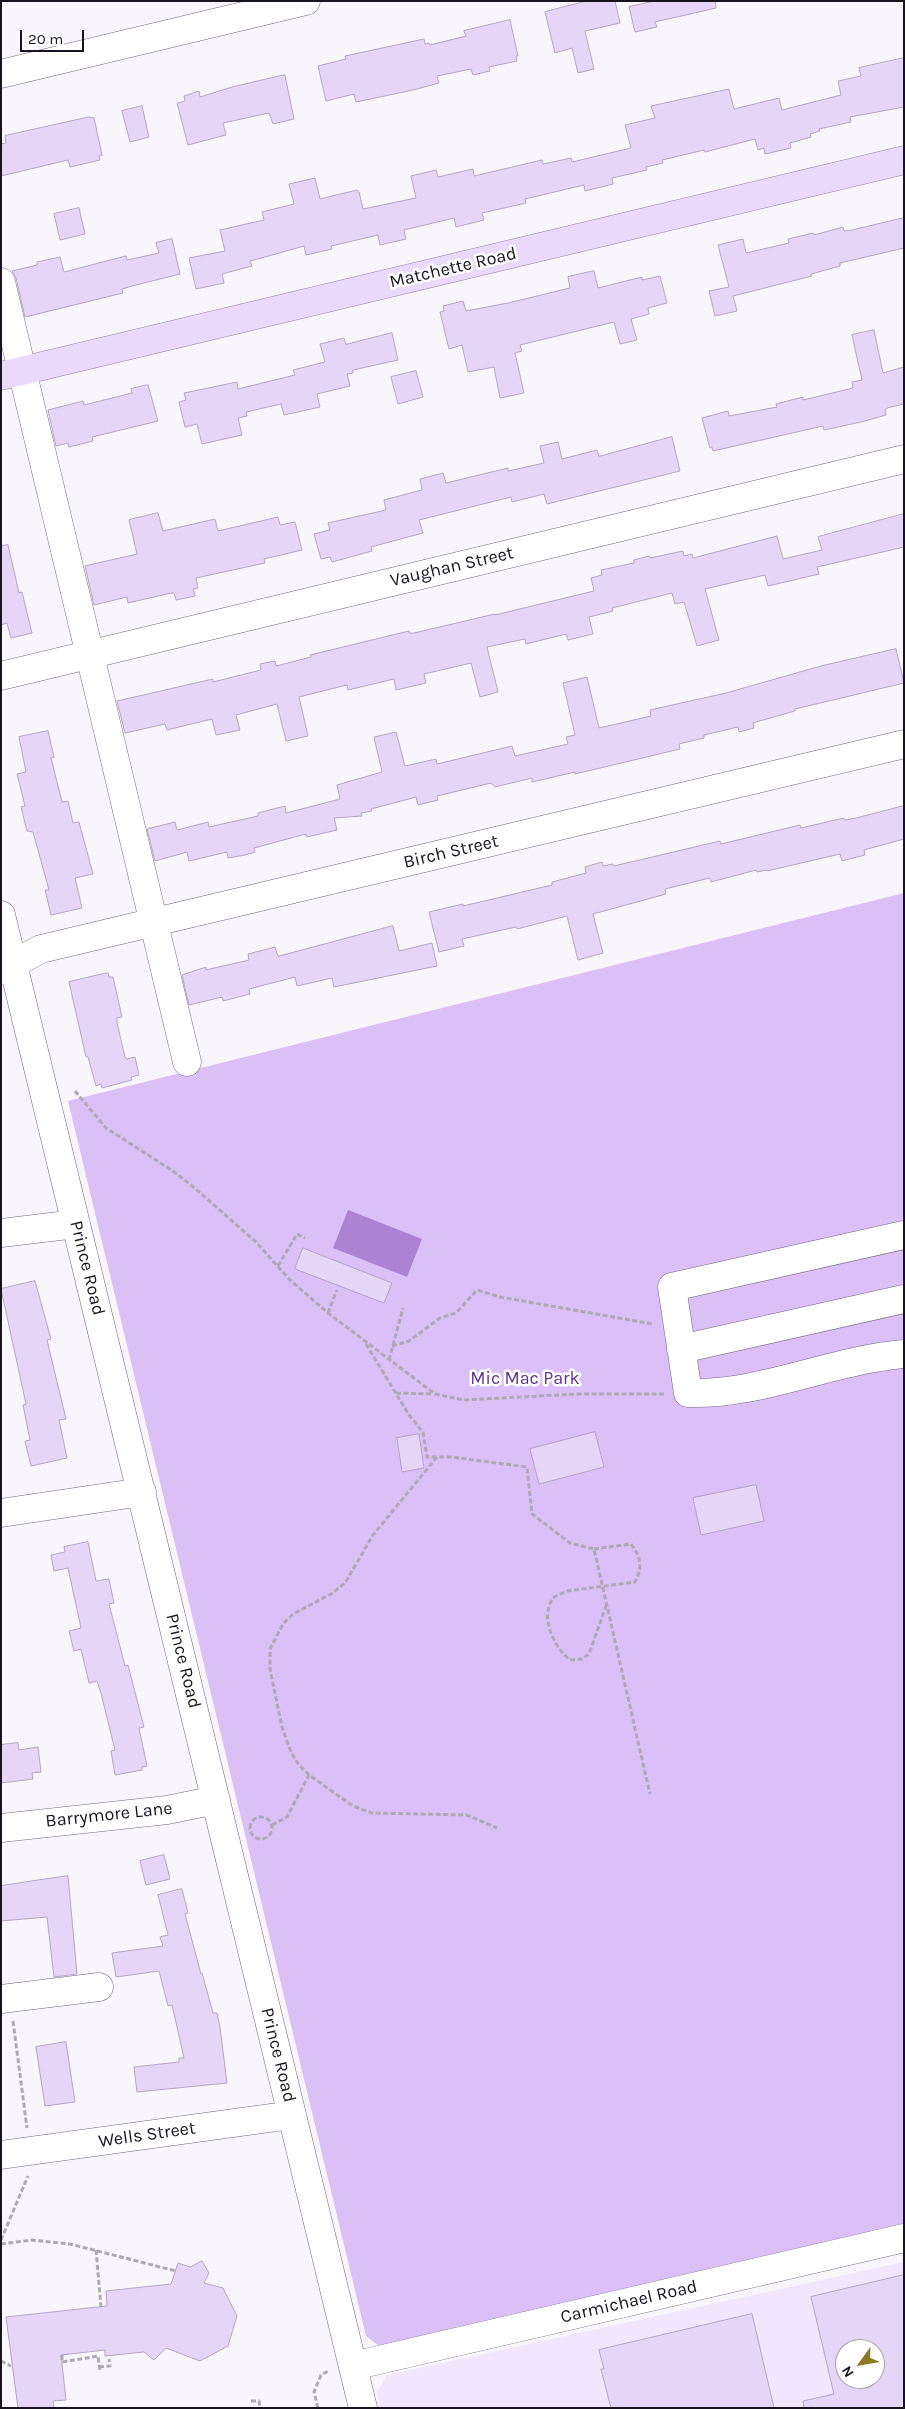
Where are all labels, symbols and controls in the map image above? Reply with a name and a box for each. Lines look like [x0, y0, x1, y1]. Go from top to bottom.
scale bar [22, 20, 86, 52]
text: 20 m [28, 30, 63, 48]
street label: Matchette Road [387, 243, 519, 293]
street label: Vaughan Street [388, 542, 516, 592]
street label: Birch Street [401, 831, 501, 873]
street label: Prince Road [65, 1218, 109, 1318]
park label: Mic Mac Park [470, 1368, 580, 1390]
street label: Prince Road [161, 1611, 205, 1711]
street label: Barrymore Lane [44, 1798, 174, 1832]
street label: Prince Road [256, 2005, 300, 2105]
street label: Wells Street [97, 2117, 197, 2153]
street label: Carmichael Road [559, 2276, 699, 2328]
north arrow [835, 2339, 885, 2389]
text: N [838, 2363, 858, 2380]

